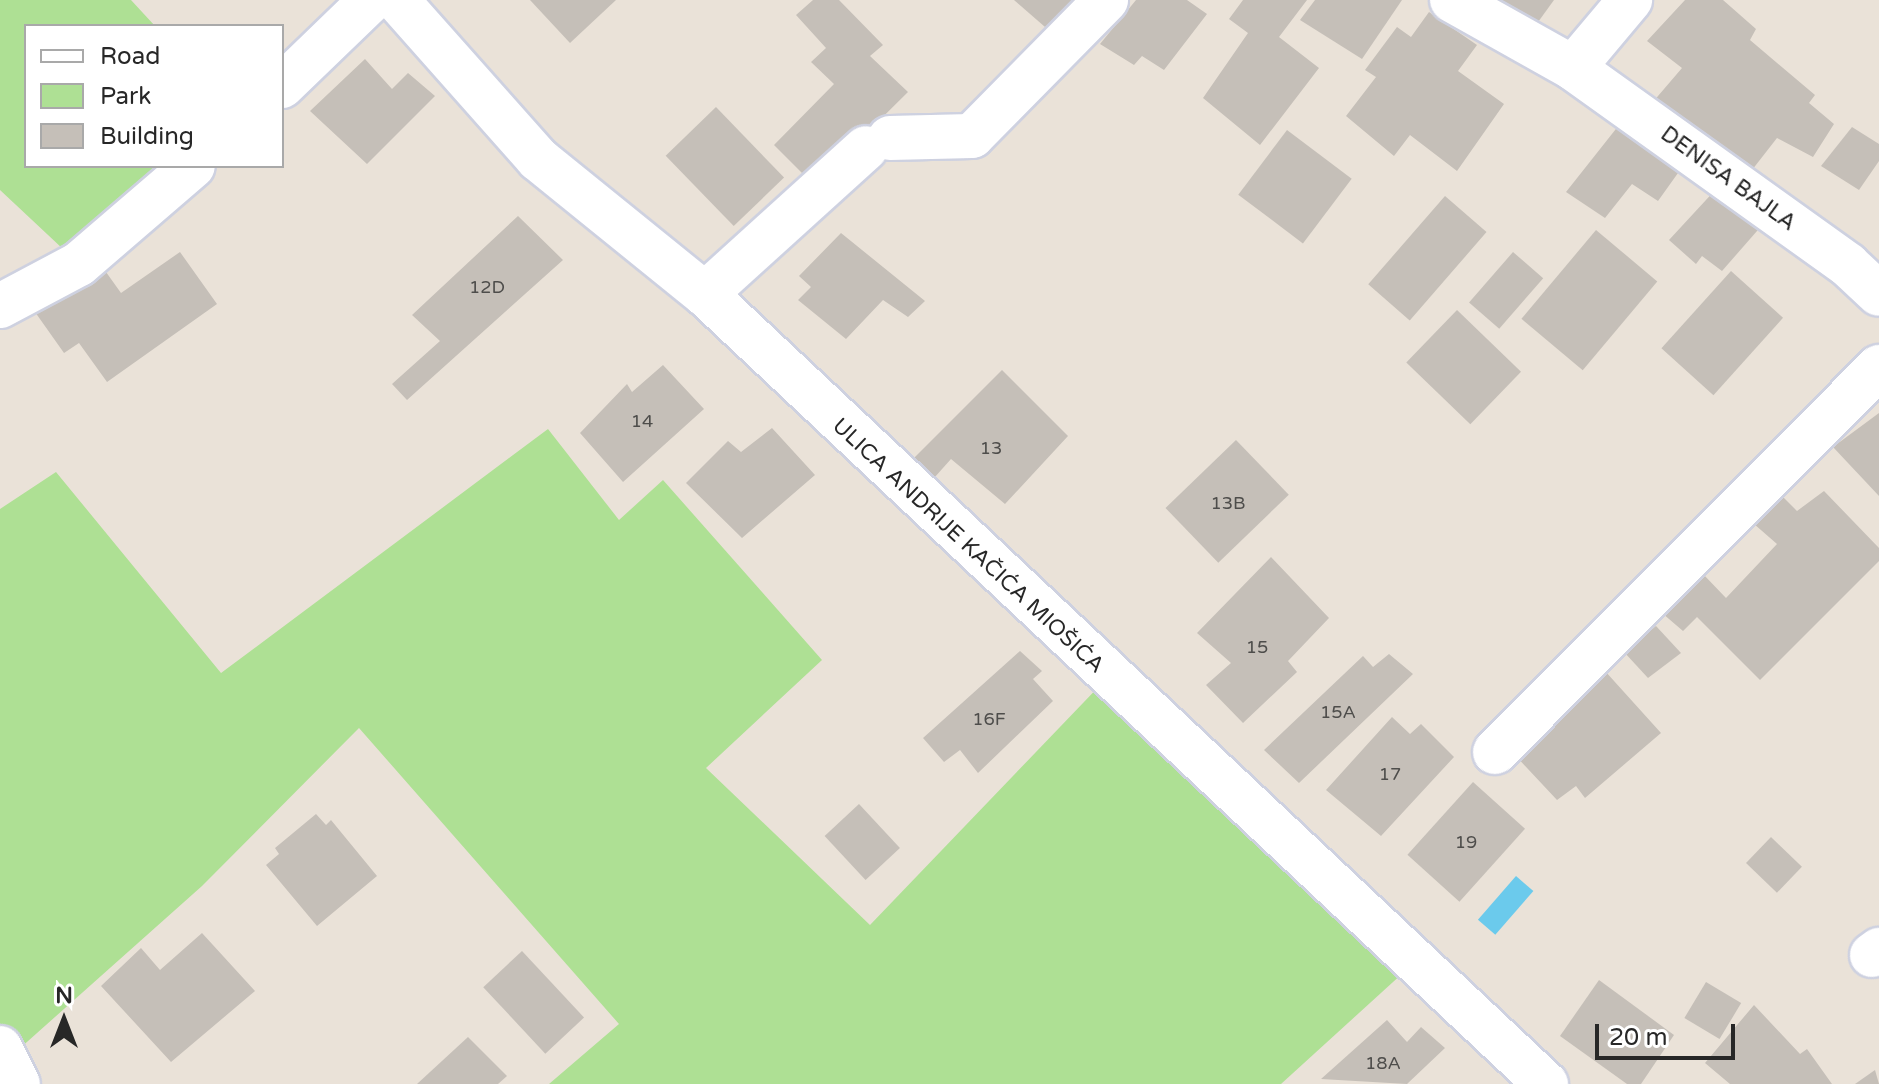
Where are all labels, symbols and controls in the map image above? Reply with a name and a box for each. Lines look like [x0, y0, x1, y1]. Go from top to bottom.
legend [24, 24, 284, 168]
text: Road [100, 42, 160, 71]
text: Park [100, 82, 151, 111]
street label: DENISA BAJLA [1655, 121, 1801, 237]
text: Building [100, 122, 194, 151]
house number: 12D [469, 276, 505, 298]
house number: 14 [631, 410, 653, 432]
street label: ULICA ANDRIJE KAČIĆA MIOŠIĆA [827, 413, 1109, 679]
house number: 13 [980, 437, 1002, 459]
house number: 13B [1210, 492, 1246, 514]
house number: 15 [1246, 636, 1268, 658]
house number: 15A [1320, 701, 1356, 723]
house number: 16F [972, 708, 1006, 730]
house number: 17 [1379, 763, 1401, 785]
house number: 19 [1455, 831, 1477, 853]
north arrow [24, 980, 104, 1060]
text: N [55, 983, 73, 1009]
scale bar [1599, 1008, 1739, 1058]
text: 20 m [1609, 1023, 1667, 1052]
house number: 18A [1365, 1052, 1401, 1074]

